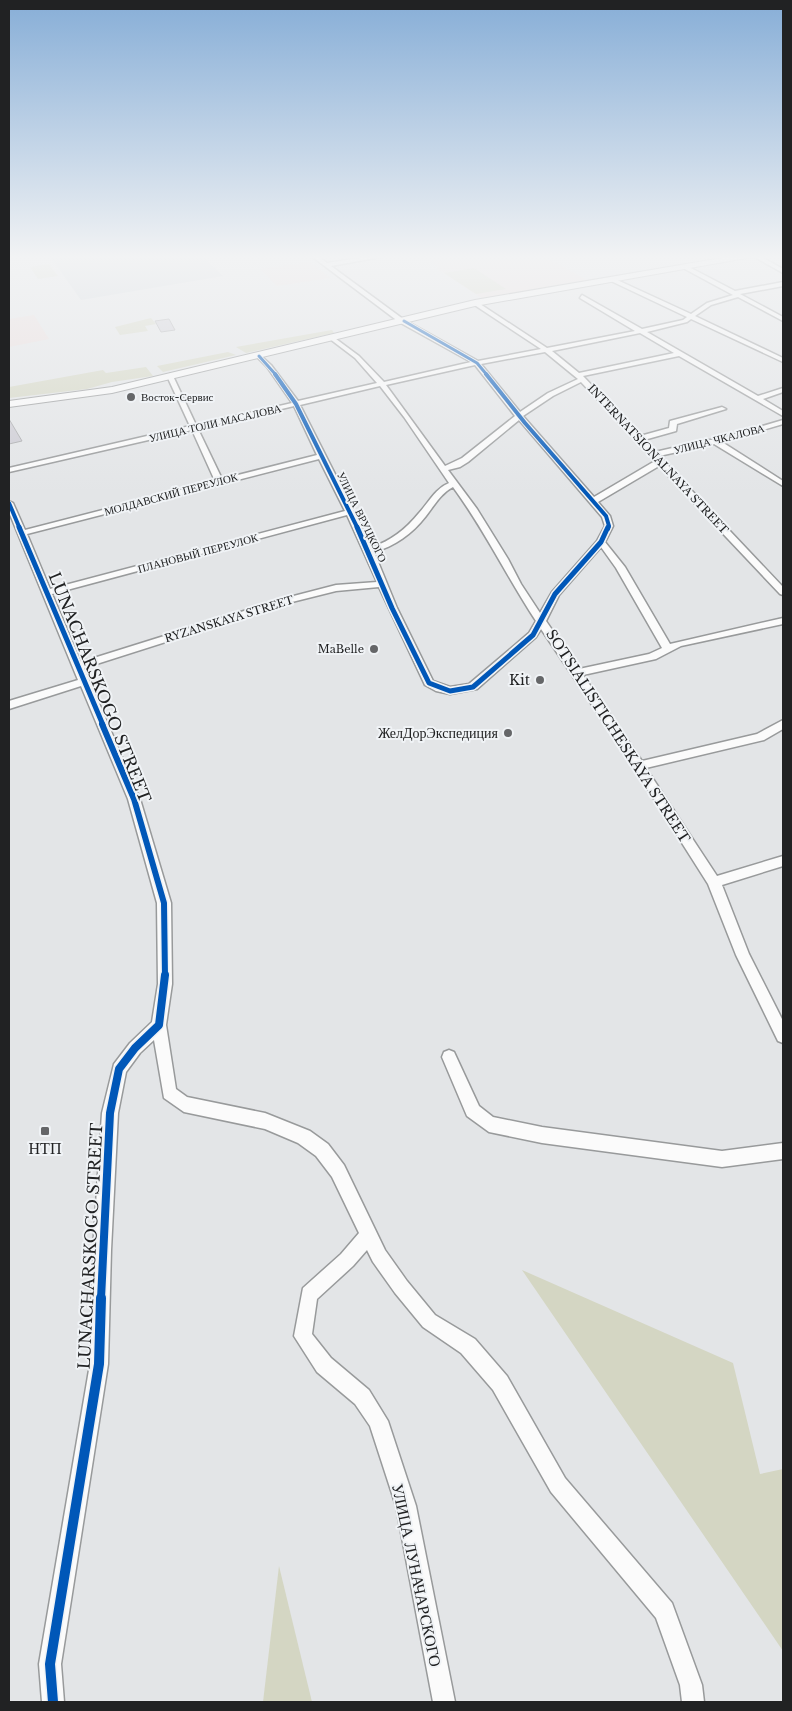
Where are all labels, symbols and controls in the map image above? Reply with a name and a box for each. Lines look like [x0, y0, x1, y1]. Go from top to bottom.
street label: INTERNATSIONALNAYA STREET [585, 381, 731, 537]
place label: Восток-Сервис [141, 390, 214, 404]
marker: Восток-Сервис [125, 391, 137, 403]
street label: УЛИЦА ТОЛИ МАСАЛОВА [147, 401, 283, 445]
street label: УЛИЦА ЧКАЛОВА [672, 421, 766, 457]
street label: МОЛДАВСКИЙ ПЕРЕУЛОК [103, 469, 240, 519]
street label: УЛИЦА ВРУЦКОГО [334, 469, 390, 565]
street label: ПЛАНОВЫЙ ПЕРЕУЛОК [136, 530, 260, 576]
street label: LUNACHARSKOGO STREET [45, 569, 156, 805]
street label: RYZANSKAYA STREET [163, 593, 295, 645]
street label: SOTSIALISTICHESKAYA STREET [542, 626, 694, 846]
place label: MaBelle [318, 642, 364, 656]
marker: MaBelle [368, 643, 380, 655]
place label: Kit [509, 671, 531, 689]
marker: Kit [534, 674, 546, 686]
place label: ЖелДорЭкспедиция [378, 724, 499, 742]
marker: ЖелДорЭкспедиция [502, 727, 514, 739]
street label: LUNACHARSKOGO STREET [74, 1122, 106, 1370]
marker: НТП [39, 1125, 51, 1137]
place label: НТП [29, 1138, 62, 1158]
street label: УЛИЦА ЛУНАЧАРСКОГО [388, 1482, 446, 1668]

